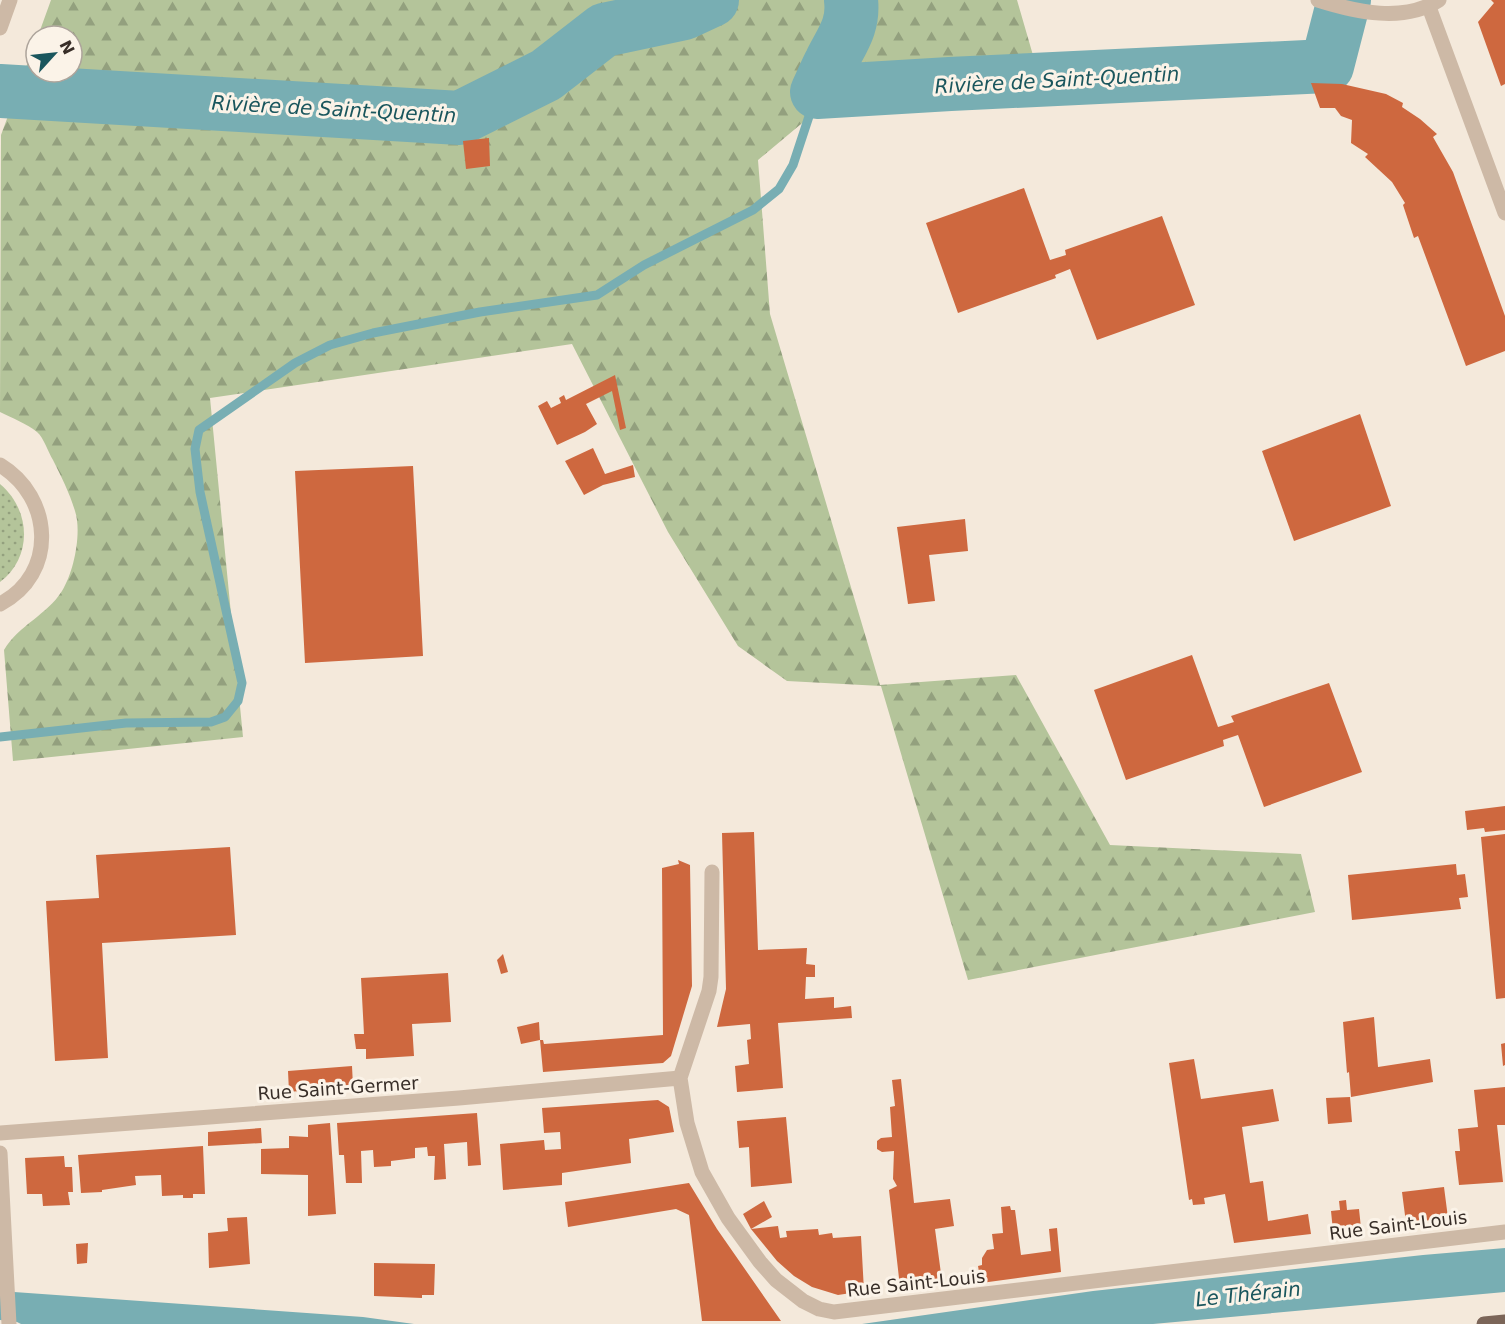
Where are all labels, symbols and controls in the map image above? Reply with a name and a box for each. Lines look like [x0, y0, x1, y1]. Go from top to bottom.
north arrow [24, 24, 84, 84]
text: N [55, 37, 78, 58]
water label: Rivière de Saint-Quentin [934, 62, 1180, 98]
water label: Rivière de Saint-Quentin [211, 91, 457, 127]
street label: Rue Saint-Germer [257, 1072, 420, 1104]
street label: Rue Saint-Louis [1328, 1206, 1468, 1244]
street label: Rue Saint-Louis [846, 1265, 986, 1301]
water label: Le Thérain [1194, 1277, 1302, 1311]

